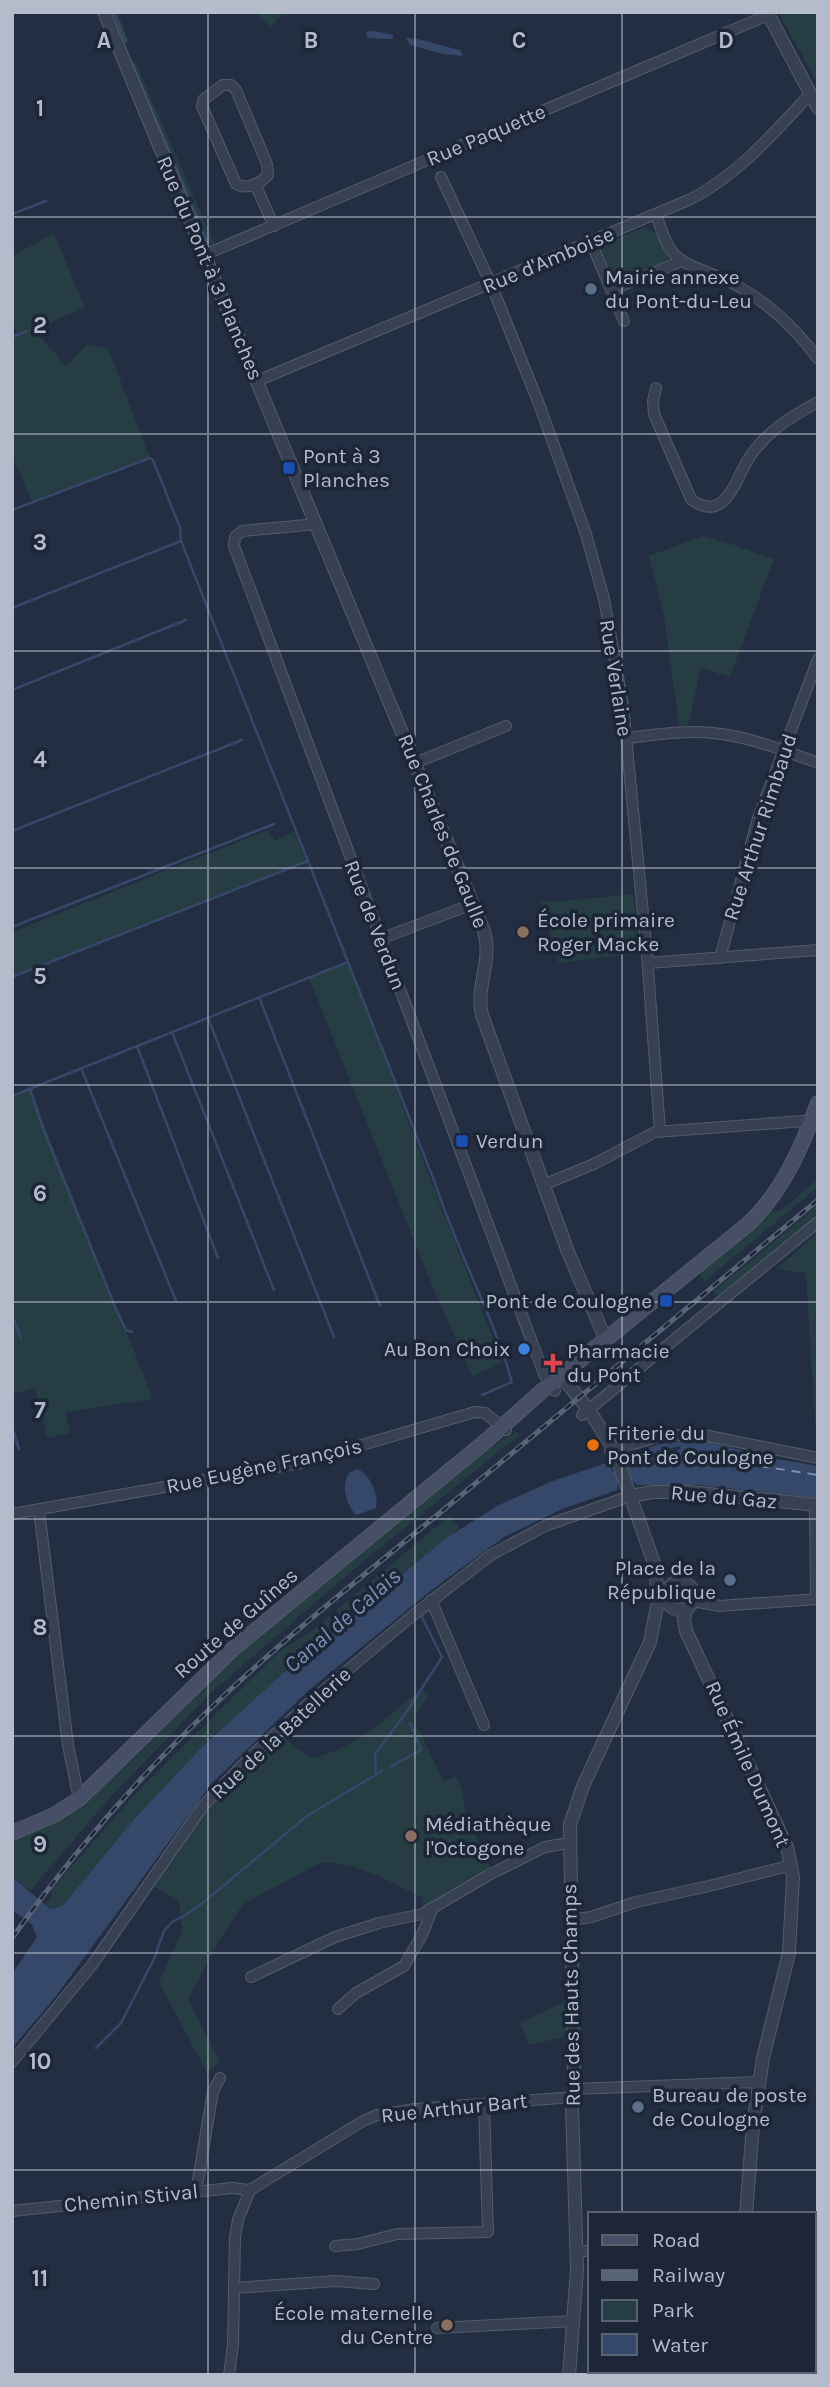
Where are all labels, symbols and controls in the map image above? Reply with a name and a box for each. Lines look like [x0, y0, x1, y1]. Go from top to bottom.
text: A [97, 27, 111, 54]
text: B [304, 27, 318, 54]
text: C [512, 27, 526, 54]
text: D [718, 27, 734, 54]
text: 1 [36, 95, 44, 122]
street label: Rue Paquette [423, 99, 549, 171]
street label: Rue du Pont à 3 Planches [152, 152, 268, 384]
street label: Rue d'Amboise [479, 222, 617, 298]
place label: Mairie annexe du Pont-du-Leu [605, 265, 752, 313]
marker: Mairie annexe du Pont-du-Leu [583, 281, 599, 297]
text: 2 [33, 312, 47, 339]
place label: Pont à 3 Planches [303, 444, 390, 492]
marker: Pont à 3 Planches [281, 460, 297, 476]
text: 3 [33, 529, 47, 556]
street label: Rue Verlaine [595, 618, 637, 738]
street label: Rue Charles de Gaulle [393, 730, 493, 932]
street label: Rue Arthur Rimbaud [718, 731, 802, 923]
text: 4 [33, 746, 47, 773]
street label: Rue de Verdun [339, 857, 411, 993]
place label: École primaire Roger Macke [537, 908, 675, 956]
marker: École primaire Roger Macke [515, 924, 531, 940]
text: 5 [33, 963, 47, 990]
place label: Verdun [476, 1129, 543, 1153]
marker: Verdun [454, 1133, 470, 1149]
text: 6 [33, 1180, 47, 1207]
place label: Pont de Coulogne [485, 1289, 652, 1313]
marker: Pont de Coulogne [658, 1293, 674, 1309]
place label: Au Bon Choix [384, 1337, 510, 1361]
place label: Pharmacie du Pont [567, 1339, 670, 1387]
marker: Au Bon Choix [516, 1341, 532, 1357]
marker: Pharmacie du Pont [545, 1355, 561, 1371]
text: 7 [34, 1397, 46, 1424]
place label: Friterie du Pont de Coulogne [607, 1421, 774, 1469]
street label: Rue Eugène François [164, 1434, 364, 1498]
marker: Friterie du Pont de Coulogne [585, 1437, 601, 1453]
street label: Rue du Gaz [670, 1480, 778, 1514]
place label: Place de la République [607, 1556, 716, 1604]
water label: Canal de Calais [278, 1562, 406, 1678]
street label: Route de Guînes [169, 1563, 303, 1683]
marker: Place de la République [722, 1572, 738, 1588]
text: 8 [33, 1614, 47, 1641]
street label: Rue de la Batellerie [206, 1662, 356, 1804]
street label: Rue Émile Dumont [701, 1677, 795, 1851]
place label: Médiathèque l'Octogone [425, 1812, 551, 1860]
marker: Médiathèque l'Octogone [403, 1828, 419, 1844]
text: 9 [33, 1831, 47, 1858]
street label: Rue des Hauts Champs [557, 1883, 585, 2107]
text: 10 [29, 2048, 51, 2075]
place label: Bureau de poste de Coulogne [652, 2083, 807, 2131]
street label: Rue Arthur Bart [380, 2088, 528, 2128]
marker: Bureau de poste de Coulogne [630, 2099, 646, 2115]
street label: Chemin Stival [63, 2179, 199, 2217]
legend [588, 2212, 816, 2373]
text: Road [652, 2228, 700, 2252]
text: Railway [652, 2263, 725, 2287]
text: 11 [32, 2265, 48, 2292]
text: Park [652, 2298, 695, 2322]
place label: École maternelle du Centre [274, 2301, 433, 2349]
marker: École maternelle du Centre [439, 2317, 455, 2333]
text: Water [652, 2333, 708, 2357]

